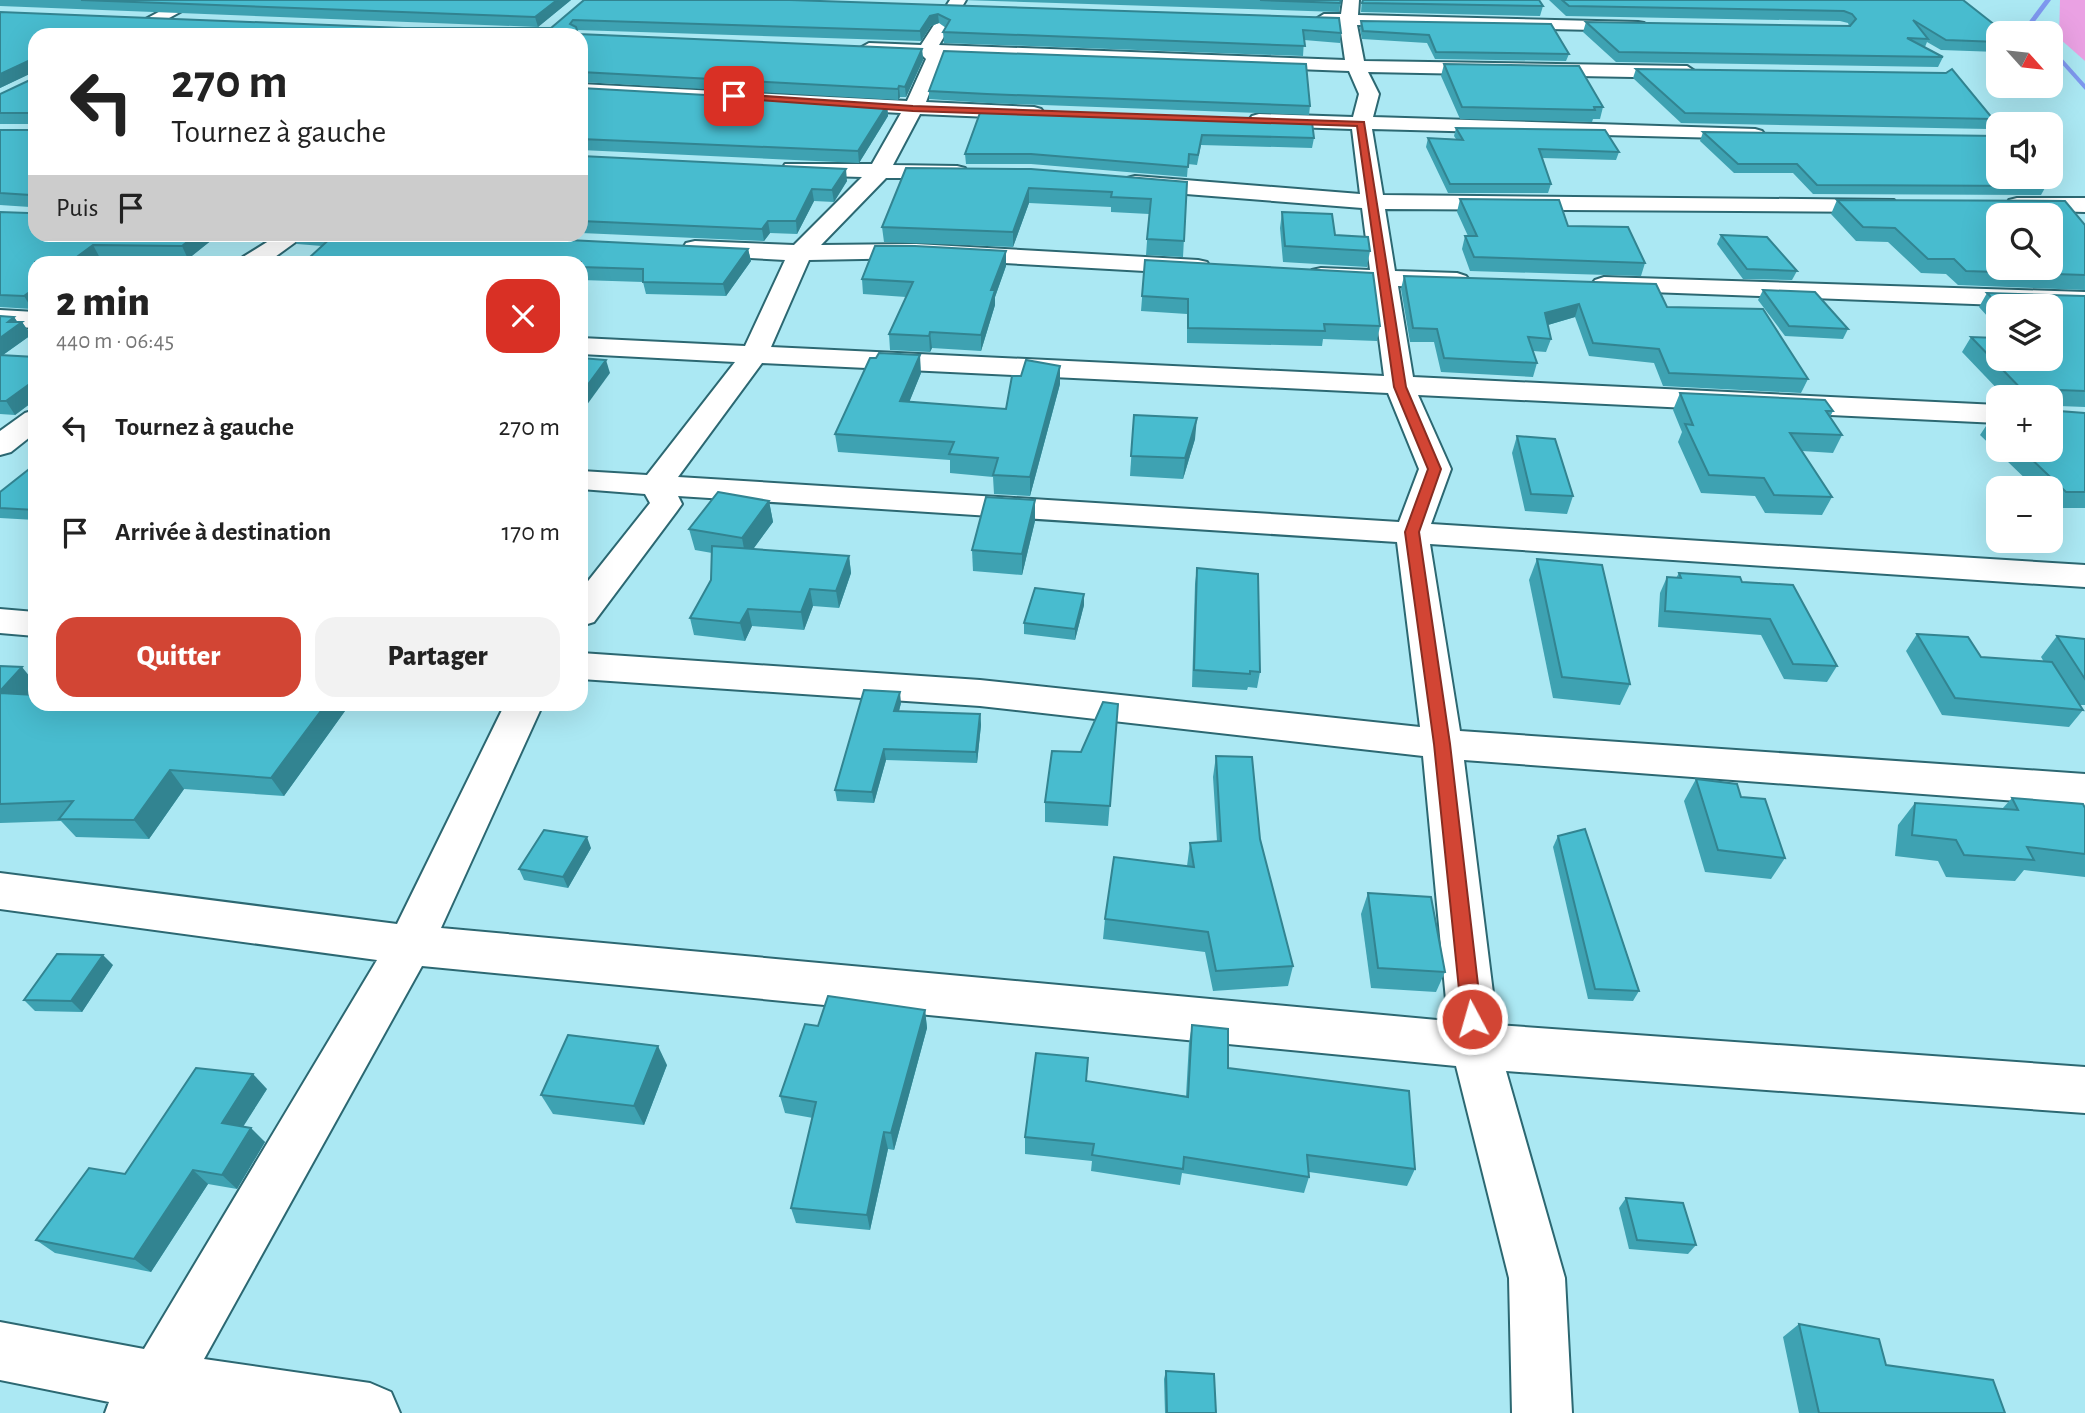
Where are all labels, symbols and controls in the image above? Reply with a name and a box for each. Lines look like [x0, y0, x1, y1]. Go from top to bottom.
north arrow [1986, 21, 2063, 98]
map controls [1986, 21, 2063, 553]
icon: left [56, 56, 147, 147]
text: 270 m [171, 58, 288, 107]
pin [704, 66, 764, 126]
icon: arrive [715, 77, 753, 115]
button: sound [1986, 112, 2063, 189]
text: Tournez à gauche [171, 116, 386, 148]
icon: arrive [112, 189, 150, 227]
text: Puis [56, 195, 98, 221]
button: search [1986, 203, 2063, 280]
button: close [486, 279, 560, 353]
text: 2 min [56, 281, 150, 323]
button: layers [1986, 294, 2063, 371]
text: 440 m · 06:45 [56, 330, 174, 353]
button: + [1986, 385, 2063, 462]
icon: left [56, 409, 94, 447]
text: Tournez à gauche [115, 414, 294, 440]
text: 270 m [499, 414, 560, 440]
button: − [1986, 476, 2063, 553]
icon: arrive [56, 514, 94, 552]
text: Arrivée à destination [115, 519, 331, 545]
text: 170 m [501, 519, 560, 545]
button: Quitter [56, 617, 301, 697]
button: Partager [315, 617, 560, 697]
position arrow [1435, 982, 1509, 1056]

